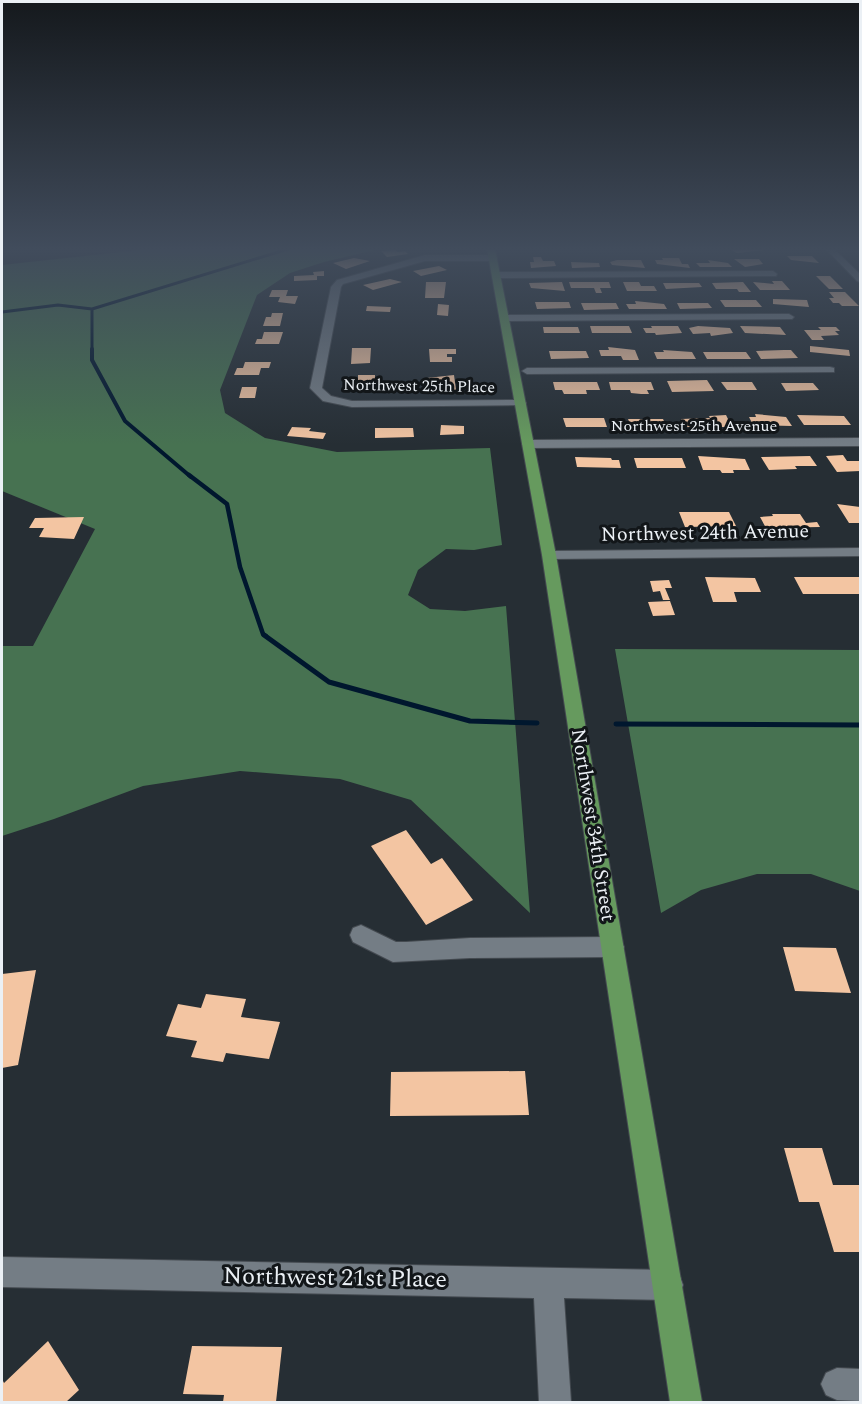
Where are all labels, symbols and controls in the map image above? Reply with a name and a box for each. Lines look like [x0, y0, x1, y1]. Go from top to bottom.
street label: Northwest 25th Place [343, 373, 495, 399]
street label: Northwest 25th Avenue [611, 414, 777, 438]
street label: Northwest 24th Avenue [601, 516, 809, 550]
street label: Northwest 34th Street [563, 727, 623, 923]
street label: Northwest 21st Place [223, 1258, 447, 1298]

